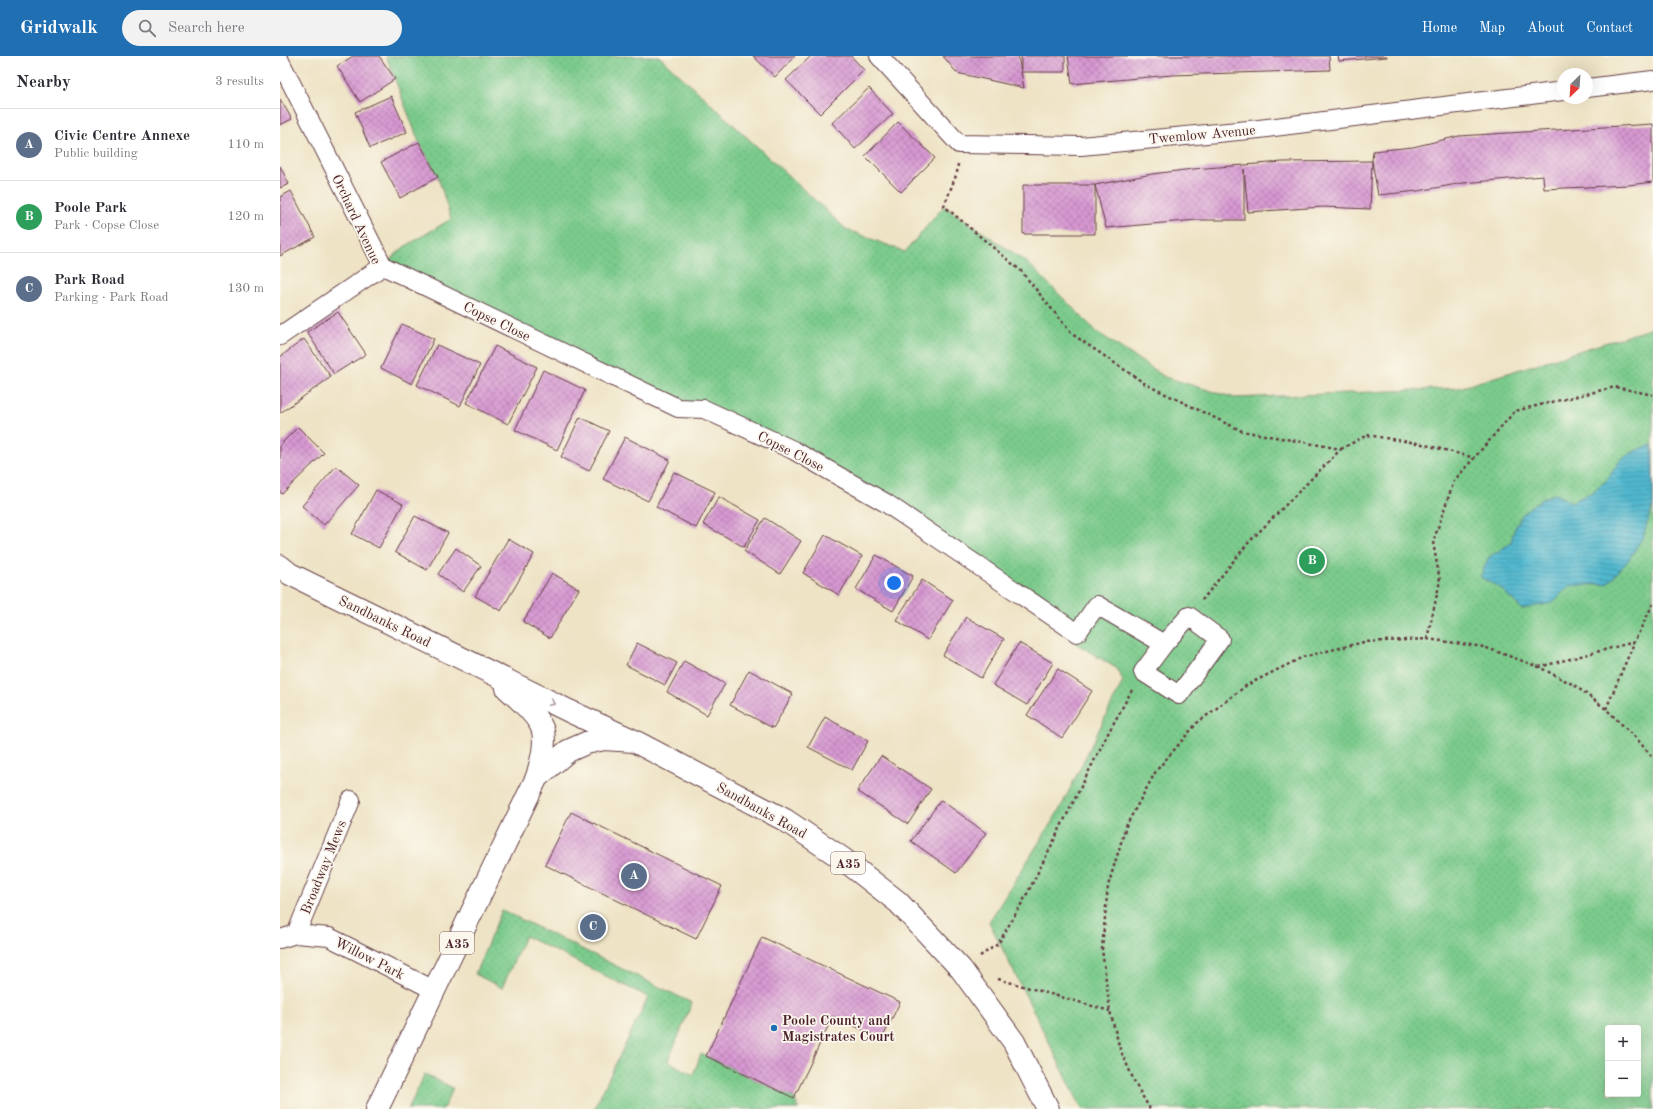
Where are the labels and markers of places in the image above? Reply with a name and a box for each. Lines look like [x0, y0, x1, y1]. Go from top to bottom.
pin: B [1299, 546, 1325, 576]
pin: A [621, 861, 647, 891]
pin: C [580, 912, 606, 942]
place label: Poole County and Magistrates Court [782, 1014, 895, 1044]
marker: Poole County and Magistrates Court [769, 1023, 779, 1033]

